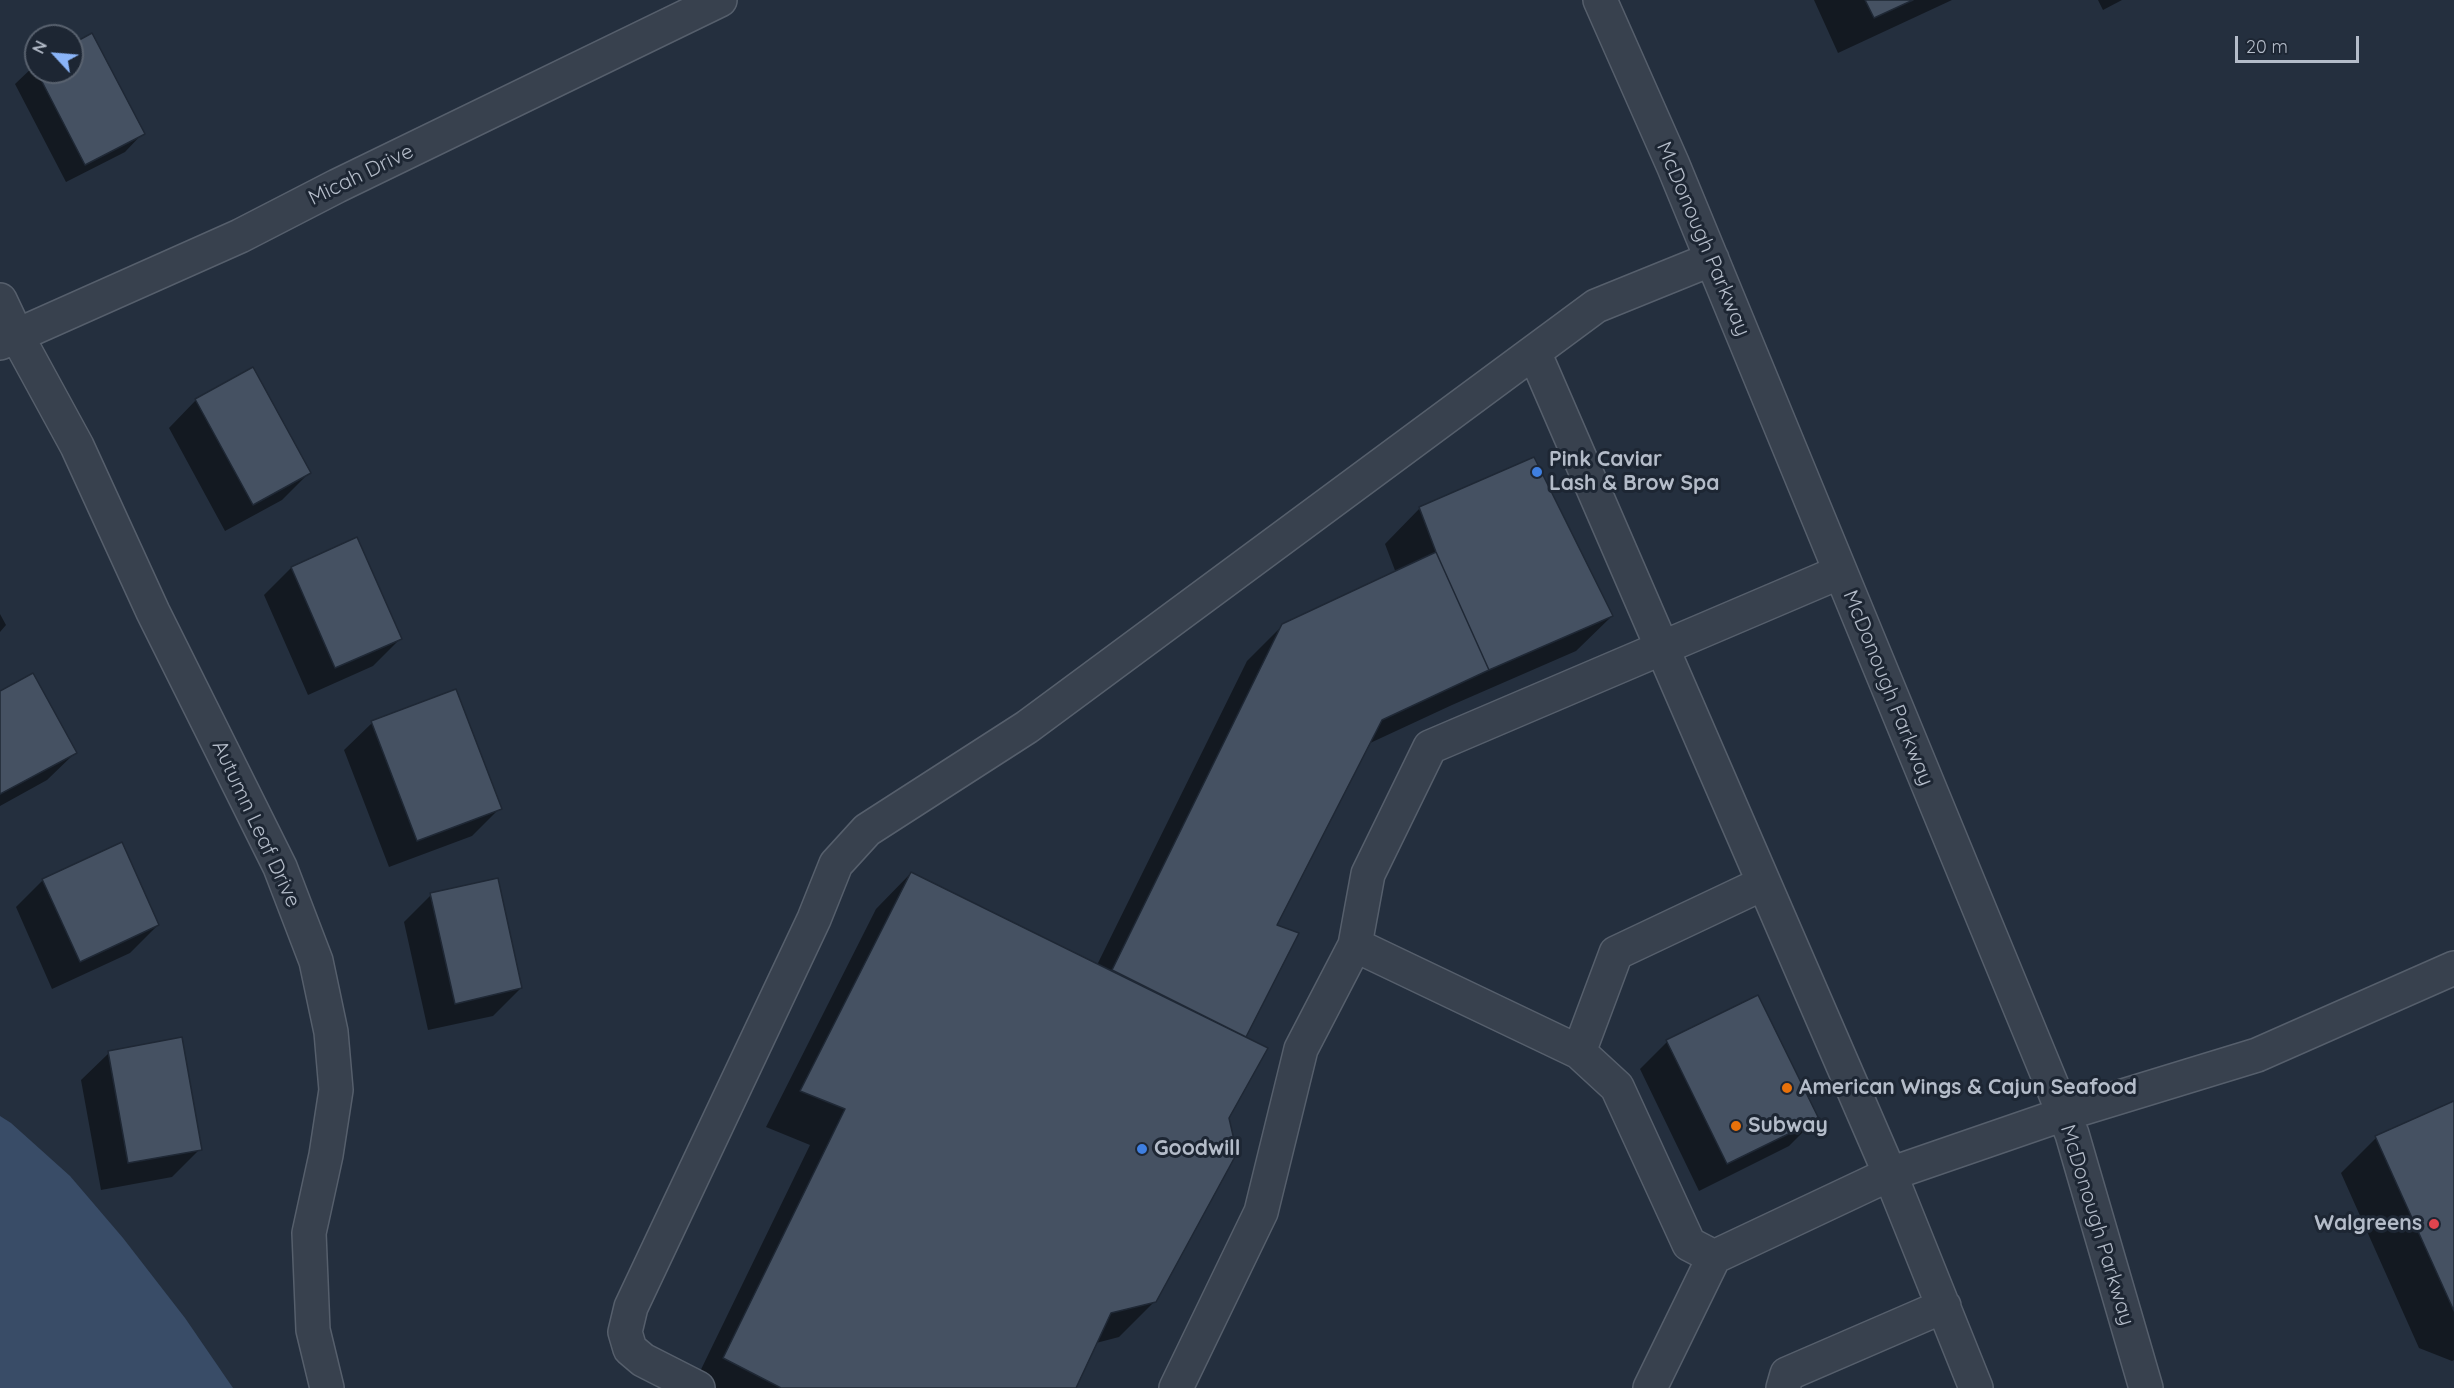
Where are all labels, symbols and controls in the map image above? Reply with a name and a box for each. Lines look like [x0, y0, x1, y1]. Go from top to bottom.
north arrow [24, 24, 84, 84]
scale bar [2238, 24, 2362, 62]
text: 20 m [2246, 35, 2288, 58]
text: N [28, 37, 51, 57]
street label: McDonough Parkway [1651, 138, 1755, 340]
street label: Micah Drive [304, 139, 418, 211]
place label: Pink Caviar Lash & Brow Spa [1549, 447, 1719, 497]
marker: Pink Caviar Lash & Brow Spa [1530, 465, 1544, 479]
street label: McDonough Parkway [1837, 587, 1939, 789]
street label: Autumn Leaf Drive [206, 737, 306, 911]
place label: American Wings & Cajun Seafood [1799, 1075, 2137, 1101]
marker: American Wings & Cajun Seafood [1780, 1081, 1794, 1095]
place label: Subway [1748, 1113, 1828, 1139]
marker: Subway [1729, 1119, 1743, 1133]
street label: McDonough Parkway [2054, 1122, 2140, 1328]
place label: Goodwill [1154, 1136, 1240, 1162]
marker: Goodwill [1135, 1142, 1149, 1156]
place label: Walgreens [2314, 1211, 2422, 1237]
marker: Walgreens [2427, 1217, 2441, 1231]

